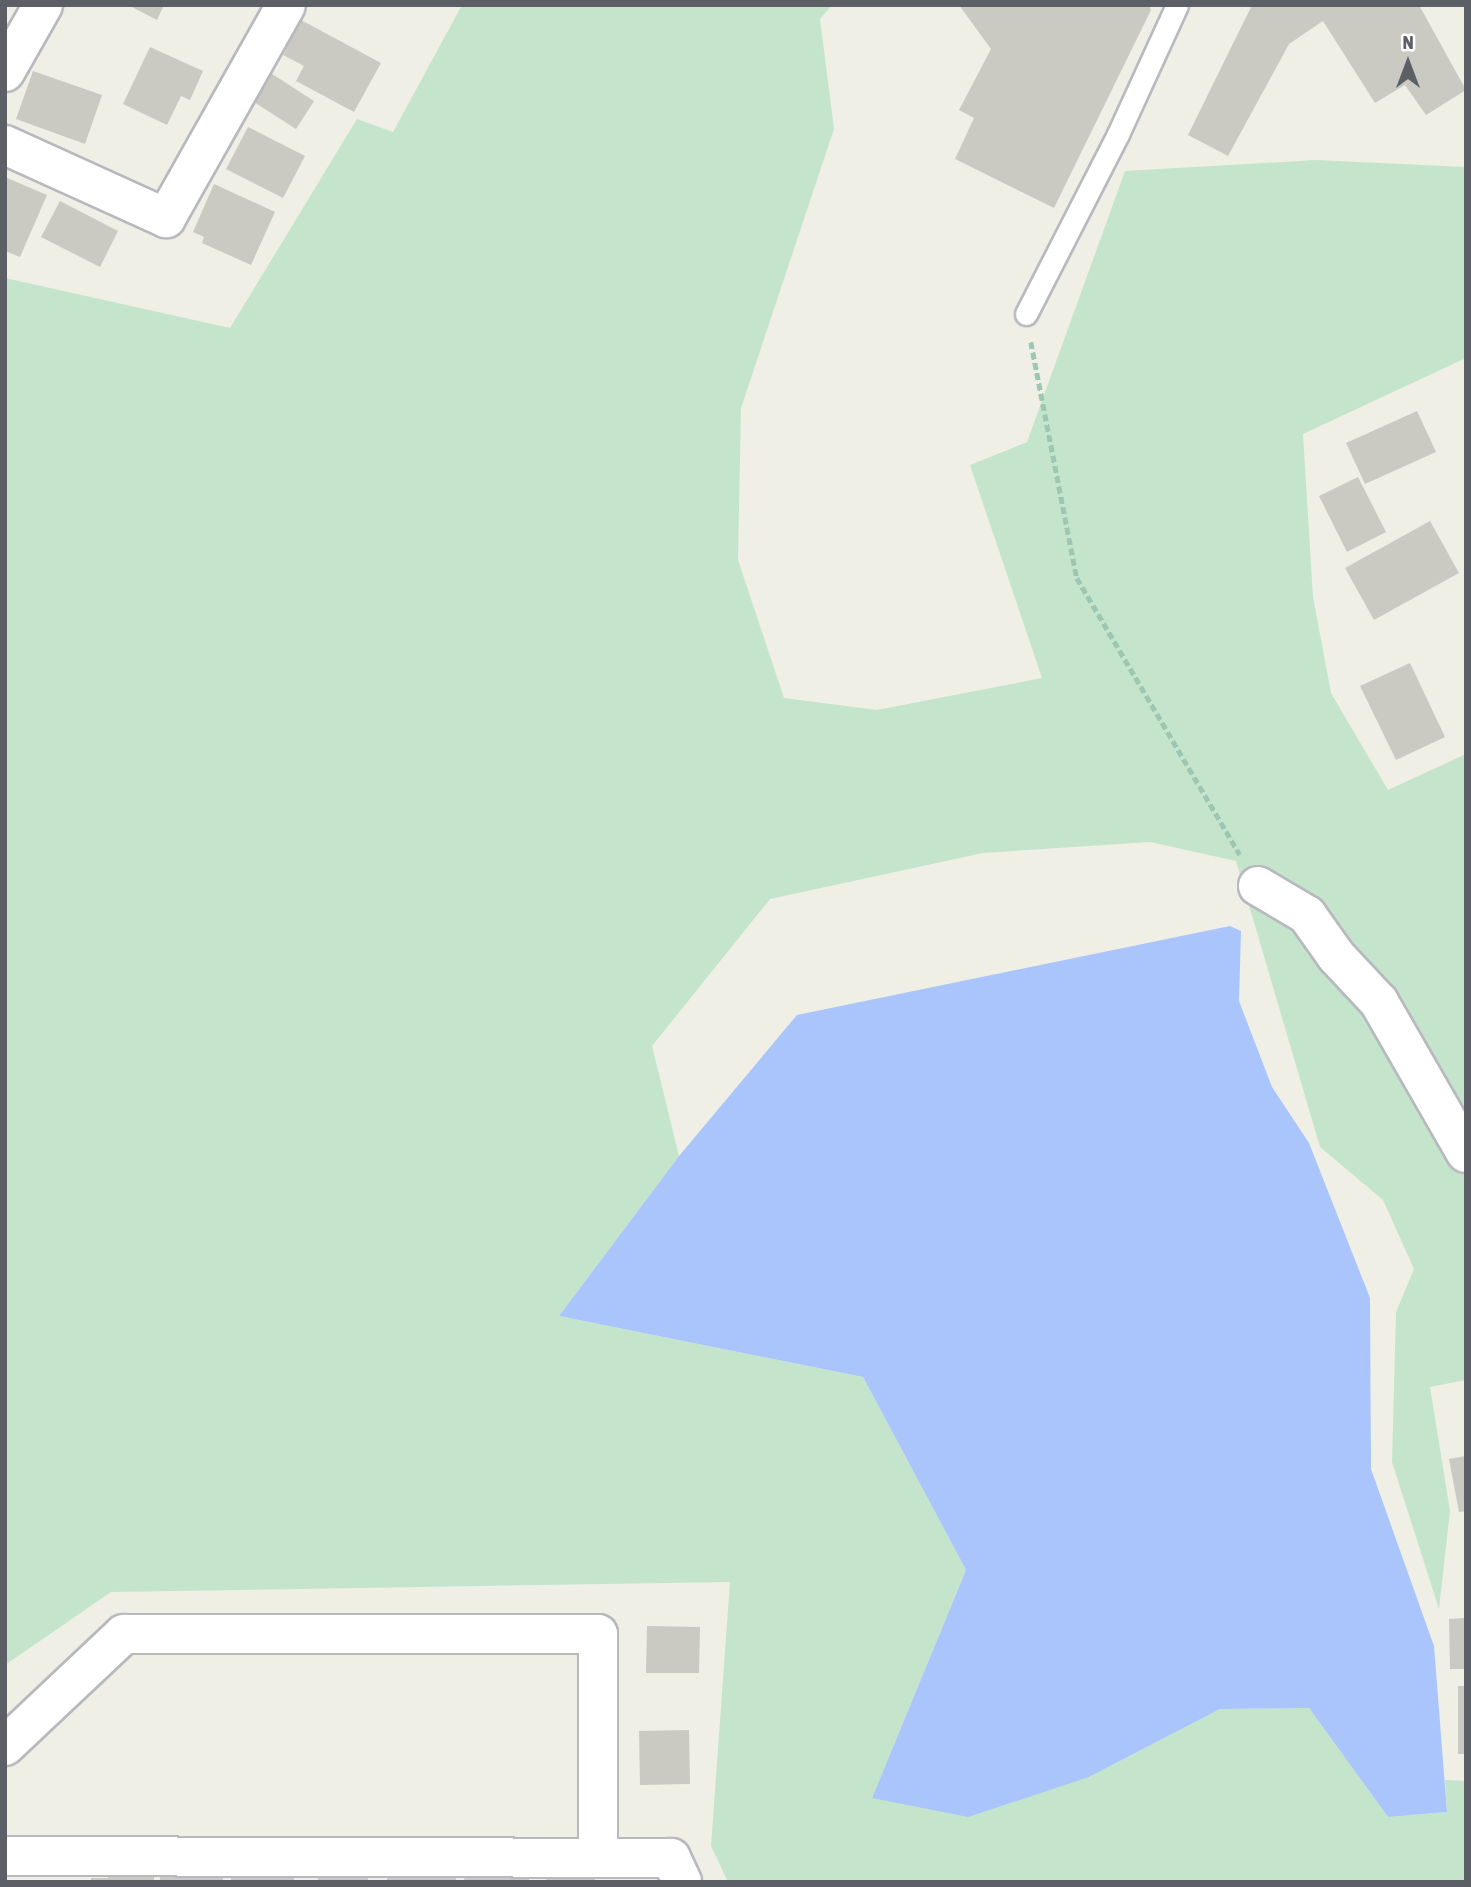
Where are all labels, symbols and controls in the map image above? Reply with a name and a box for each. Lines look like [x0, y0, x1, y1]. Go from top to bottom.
north arrow [1373, 28, 1443, 98]
text: N [1402, 31, 1414, 53]

